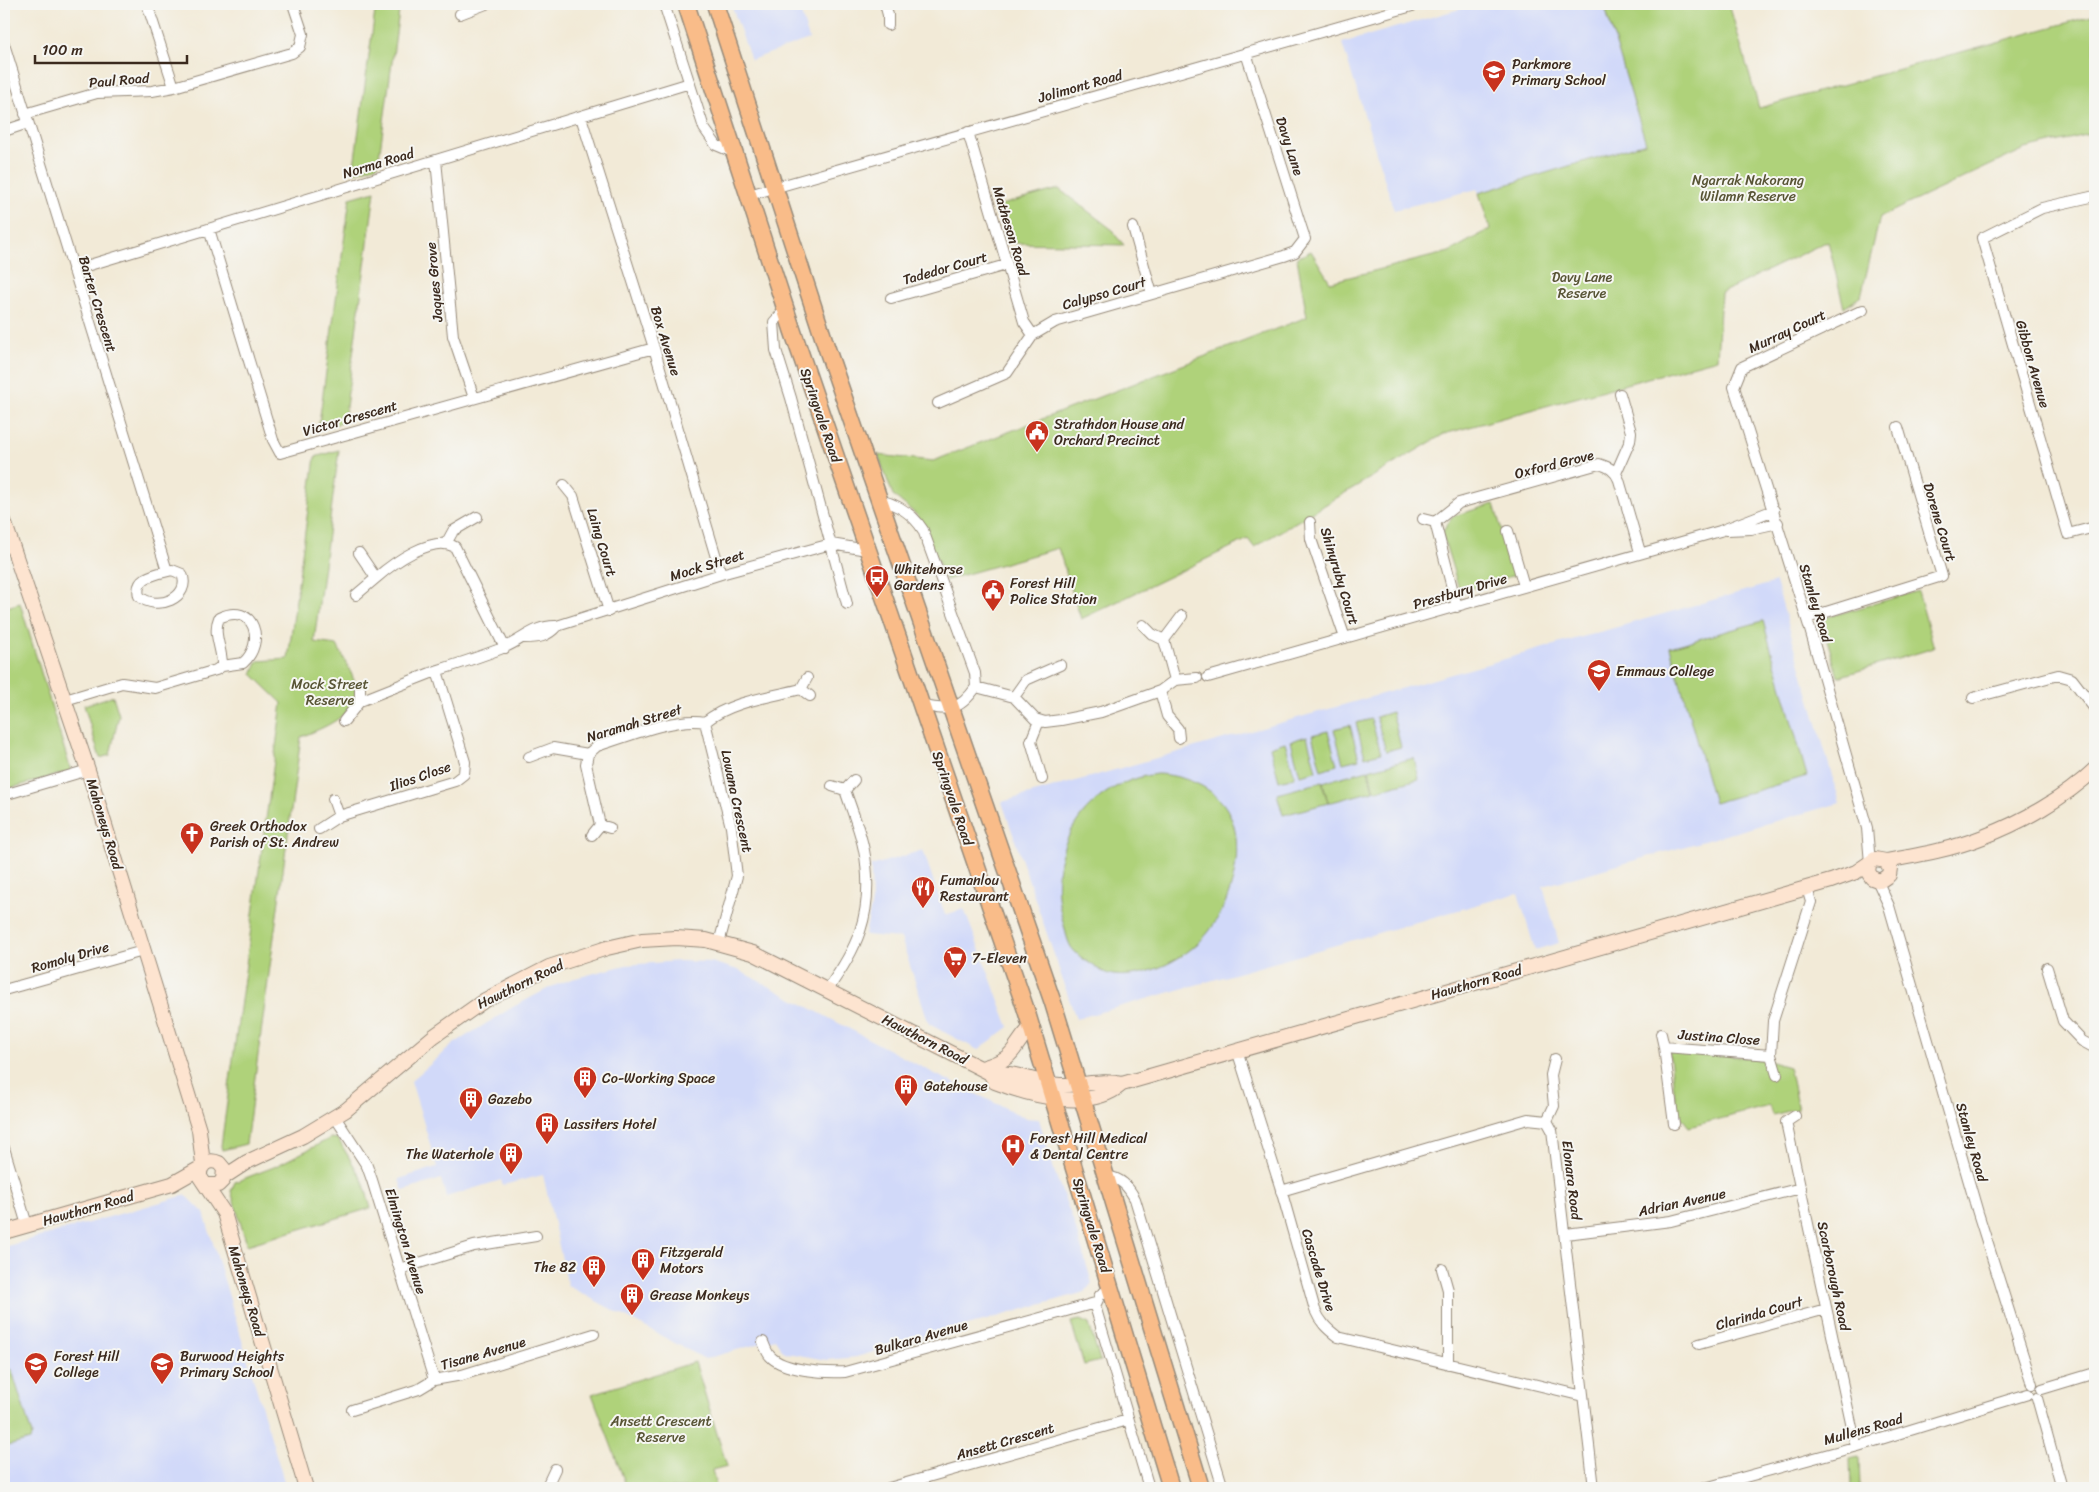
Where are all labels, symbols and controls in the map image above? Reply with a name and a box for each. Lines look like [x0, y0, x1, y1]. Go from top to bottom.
scale bar [35, 32, 188, 64]
text: 100 m [42, 37, 83, 63]
place label: Parkmore Primary School [1512, 52, 1607, 93]
school or university icon: Parkmore Primary School [1481, 59, 1507, 93]
street label: Jolimont Road [1034, 62, 1127, 111]
street label: Paul Road [88, 65, 152, 96]
street label: Davy Lane [1268, 113, 1311, 179]
street label: Norma Road [339, 140, 419, 186]
park label: Ngarrak Nakorang Wilamn Reserve [1692, 168, 1804, 209]
street label: Matheson Road [985, 183, 1037, 281]
street label: Jaques Grove [419, 241, 451, 324]
street label: Tadedor Court [900, 244, 990, 292]
street label: Barter Crescent [71, 253, 124, 356]
park label: Davy Lane Reserve [1552, 265, 1613, 306]
street label: Calypso Court [1059, 269, 1150, 317]
street label: Box Avenue [643, 303, 688, 379]
street label: Murray Court [1744, 303, 1830, 360]
street label: Gibbon Avenue [2008, 317, 2057, 411]
street label: Springvale Road [793, 365, 849, 467]
street label: Victor Crescent [300, 393, 400, 444]
place label: Strathdon House and Orchard Precinct [1054, 412, 1186, 453]
public building icon: Strathdon House and Orchard Precinct [1024, 419, 1050, 453]
street label: Oxford Grove [1512, 442, 1597, 486]
street label: Dorene Court [1916, 479, 1963, 565]
street label: Laing Court [579, 505, 624, 580]
street label: Shinyruby Court [1313, 524, 1366, 628]
street label: Mock Street [667, 542, 748, 589]
place label: Whitehorse Gardens [894, 557, 963, 598]
street label: Stanley Road [1792, 561, 1840, 647]
bus stop icon: Whitehorse Gardens [864, 564, 890, 598]
street label: Prestbury Drive [1410, 566, 1510, 617]
place label: Forest Hill Police Station [1010, 571, 1097, 612]
public building icon: Forest Hill Police Station [980, 578, 1006, 612]
school or university icon: Emmaus College [1586, 658, 1612, 692]
place label: Emmaus College [1616, 659, 1714, 684]
park label: Mock Street Reserve [291, 672, 369, 713]
street label: Naramah Street [583, 697, 686, 750]
street label: Lowana Crescent [713, 747, 760, 855]
street label: Springvale Road [925, 748, 981, 850]
street label: Ilios Close [385, 754, 454, 799]
street label: Mahoneys Road [79, 775, 131, 875]
place label: Greek Orthodox Parish of St. Andrew [210, 814, 339, 855]
church icon: Greek Orthodox Parish of St. Andrew [179, 821, 205, 855]
place label: Fumanlou Restaurant [940, 868, 1009, 909]
restaurant icon: Fumanlou Restaurant [910, 875, 936, 909]
street label: Romoly Drive [28, 934, 112, 981]
supermarket icon: 7-Eleven [942, 945, 968, 979]
place label: 7-Eleven [972, 946, 1027, 971]
street label: Hawthorn Road [473, 952, 569, 1016]
street label: Hawthorn Road [1428, 957, 1526, 1007]
street label: Hawthorn Road [877, 1007, 974, 1073]
street label: Justina Close [1676, 1022, 1761, 1053]
building icon: Co-Working Space [572, 1065, 598, 1099]
place label: Co-Working Space [602, 1066, 715, 1091]
building icon: Gatehouse [893, 1073, 919, 1107]
place label: Gatehouse [924, 1074, 988, 1099]
building icon: Gazebo [458, 1086, 484, 1120]
place label: Gazebo [488, 1087, 532, 1112]
street label: Stanley Road [1948, 1100, 1995, 1186]
building icon: Lassiters Hotel [534, 1111, 560, 1145]
place label: Lassiters Hotel [564, 1112, 657, 1137]
place label: Forest Hill Medical & Dental Centre [1030, 1126, 1148, 1167]
hospital icon: Forest Hill Medical & Dental Centre [1000, 1133, 1026, 1167]
street label: Elonara Road [1554, 1139, 1589, 1223]
building icon: The Waterhole [498, 1141, 524, 1175]
place label: The Waterhole [406, 1142, 494, 1167]
street label: Springvale Road [1065, 1174, 1118, 1277]
street label: Adrian Avenue [1635, 1181, 1728, 1224]
street label: Hawthorn Road [40, 1183, 138, 1233]
street label: Elmington Avenue [377, 1185, 434, 1298]
street label: Scarborough Road [1810, 1219, 1858, 1335]
street label: Cascade Drive [1294, 1226, 1343, 1315]
place label: Fitzgerald Motors [660, 1240, 724, 1281]
street label: Mahoneys Road [221, 1242, 273, 1342]
building icon: Fitzgerald Motors [630, 1247, 656, 1281]
building icon: The 82 [581, 1254, 607, 1288]
place label: The 82 [534, 1255, 576, 1280]
building icon: Grease Monkeys [619, 1282, 645, 1316]
place label: Grease Monkeys [650, 1283, 750, 1308]
street label: Clarinda Court [1713, 1289, 1807, 1338]
street label: Bulkara Avenue [872, 1312, 971, 1363]
street label: Tisane Avenue [438, 1329, 529, 1378]
place label: Forest Hill College [54, 1344, 120, 1385]
place label: Burwood Heights Primary School [180, 1344, 285, 1385]
school or university icon: Forest Hill College [23, 1351, 49, 1385]
school or university icon: Burwood Heights Primary School [149, 1351, 175, 1385]
street label: Mullens Road [1820, 1406, 1907, 1453]
park label: Ansett Crescent Reserve [609, 1409, 712, 1450]
street label: Ansett Crescent [952, 1416, 1057, 1468]

